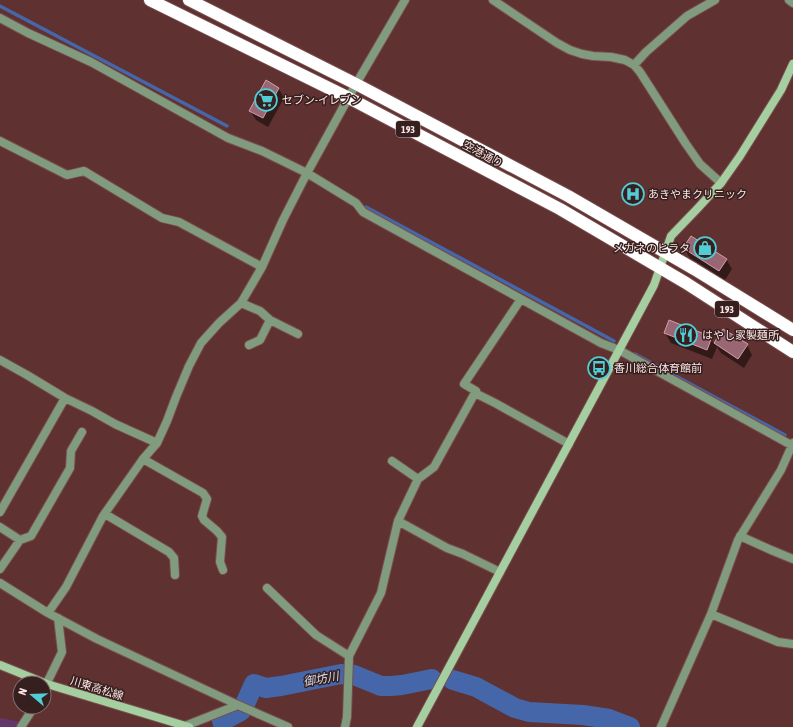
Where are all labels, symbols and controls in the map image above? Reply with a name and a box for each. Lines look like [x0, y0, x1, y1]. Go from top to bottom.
supermarket icon: セブン-イレブン [253, 87, 279, 113]
place label: セブン-イレブン [282, 94, 362, 106]
road number: 193 [396, 121, 420, 137]
street label: 空港通り [461, 138, 505, 170]
hospital icon: あきやまクリニック [620, 181, 646, 207]
place label: あきやまクリニック [648, 188, 747, 200]
shop icon: メガネのヒラタ [692, 235, 718, 261]
place label: メガネのヒラタ [613, 242, 690, 254]
road number: 193 [715, 301, 739, 317]
restaurant icon: はやし家製麺所 [673, 322, 699, 348]
place label: はやし家製麺所 [702, 329, 780, 341]
bus stop icon: 香川総合体育館前 [586, 355, 612, 381]
place label: 香川総合体育館前 [614, 362, 702, 374]
water label: 御坊川 [302, 669, 342, 689]
street label: 川東高松線 [69, 674, 125, 702]
north arrow [12, 675, 52, 715]
text: N [16, 687, 29, 697]

